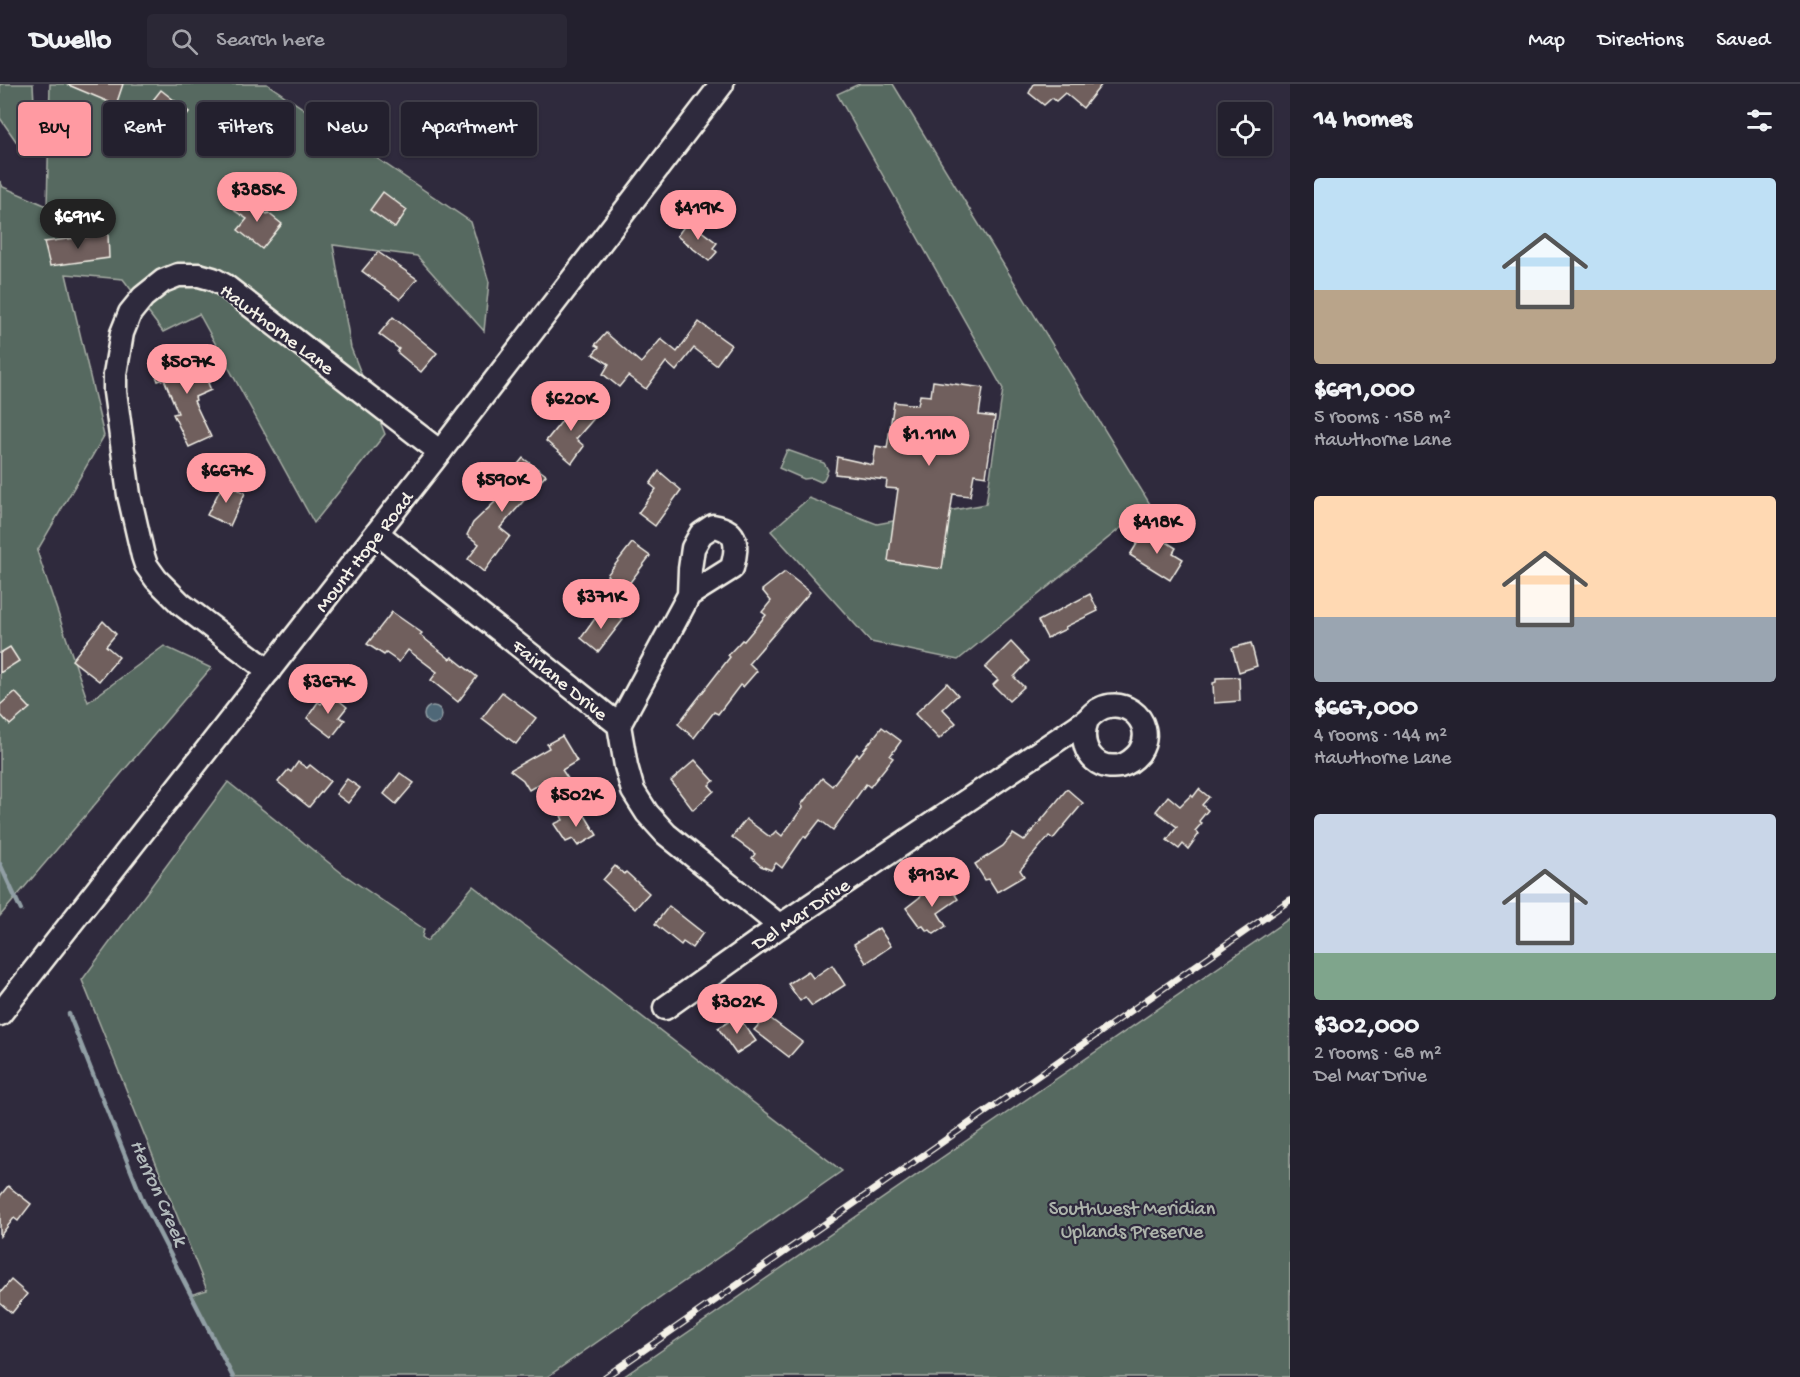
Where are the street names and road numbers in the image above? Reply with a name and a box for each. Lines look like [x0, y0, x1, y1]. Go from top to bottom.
street label: Hawthorne Lane [214, 280, 338, 382]
street label: Mount Hope Road [312, 487, 421, 618]
street label: Fairlane Drive [506, 636, 612, 728]
street label: Del Mar Drive [747, 874, 856, 958]

